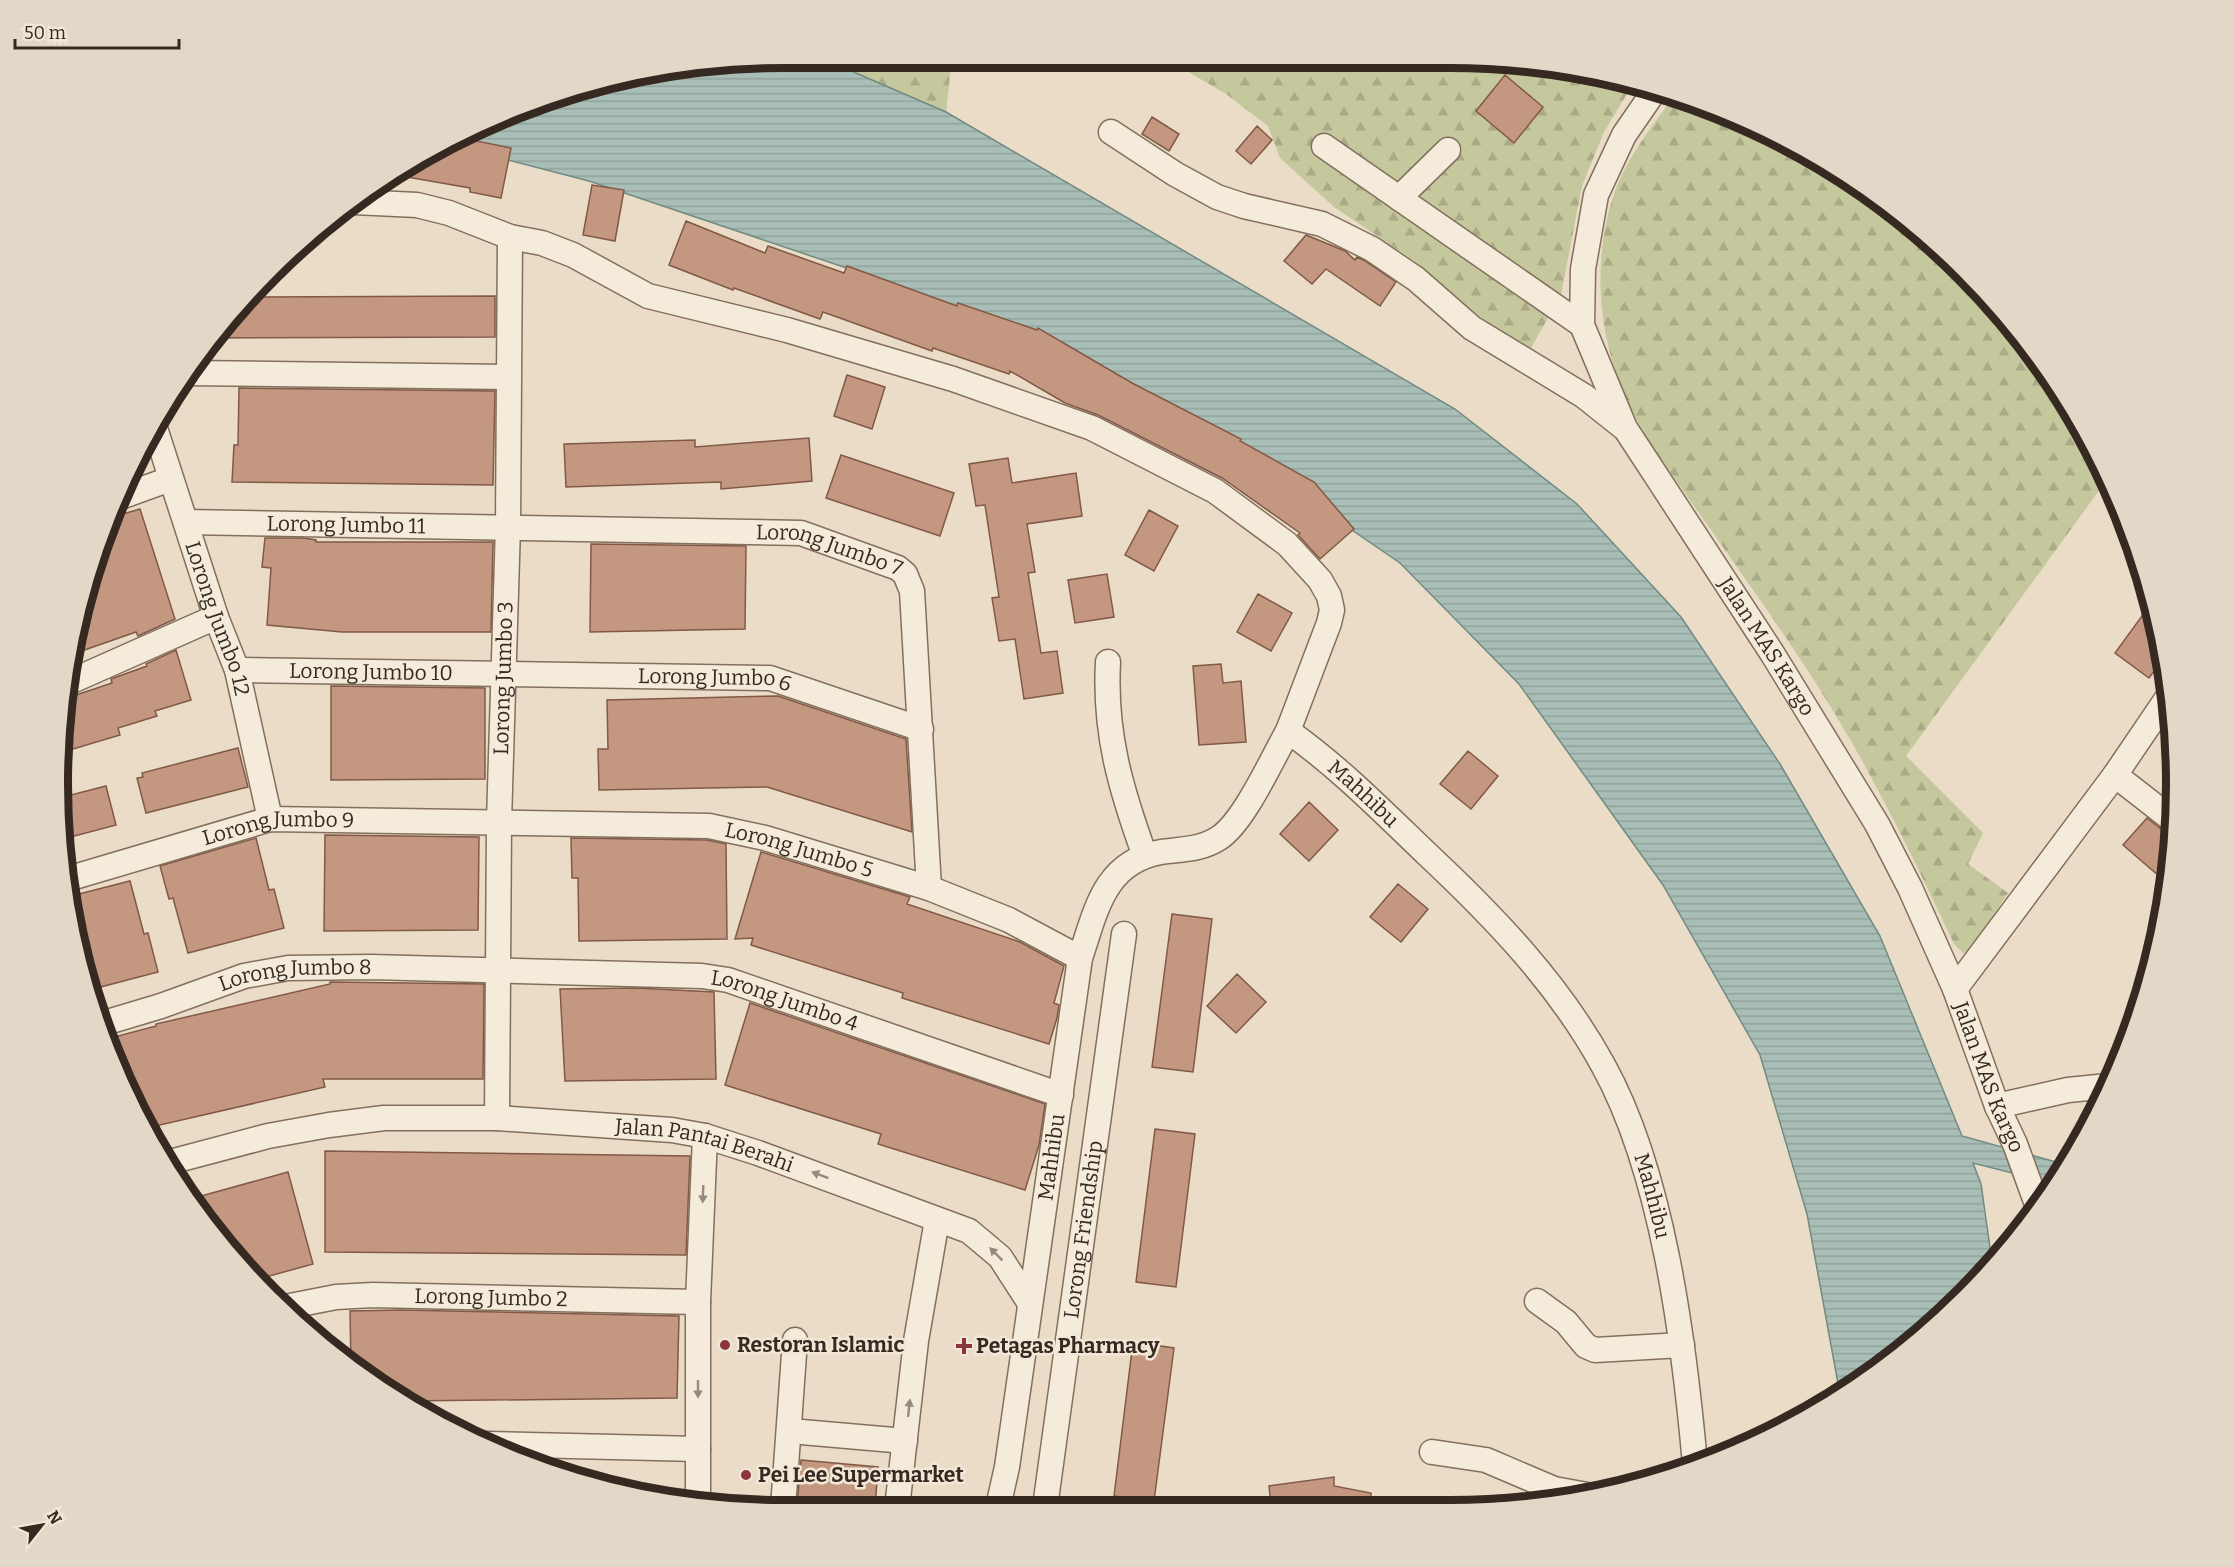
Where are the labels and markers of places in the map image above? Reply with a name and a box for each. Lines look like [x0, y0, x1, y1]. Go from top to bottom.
place label: Restoran Islamic [737, 1332, 904, 1358]
place label: Petagas Pharmacy [976, 1333, 1160, 1359]
marker: Restoran Islamic [718, 1338, 732, 1352]
marker: Petagas Pharmacy [957, 1339, 971, 1353]
place label: Pei Lee Supermarket [758, 1462, 964, 1488]
marker: Pei Lee Supermarket [739, 1468, 753, 1482]

